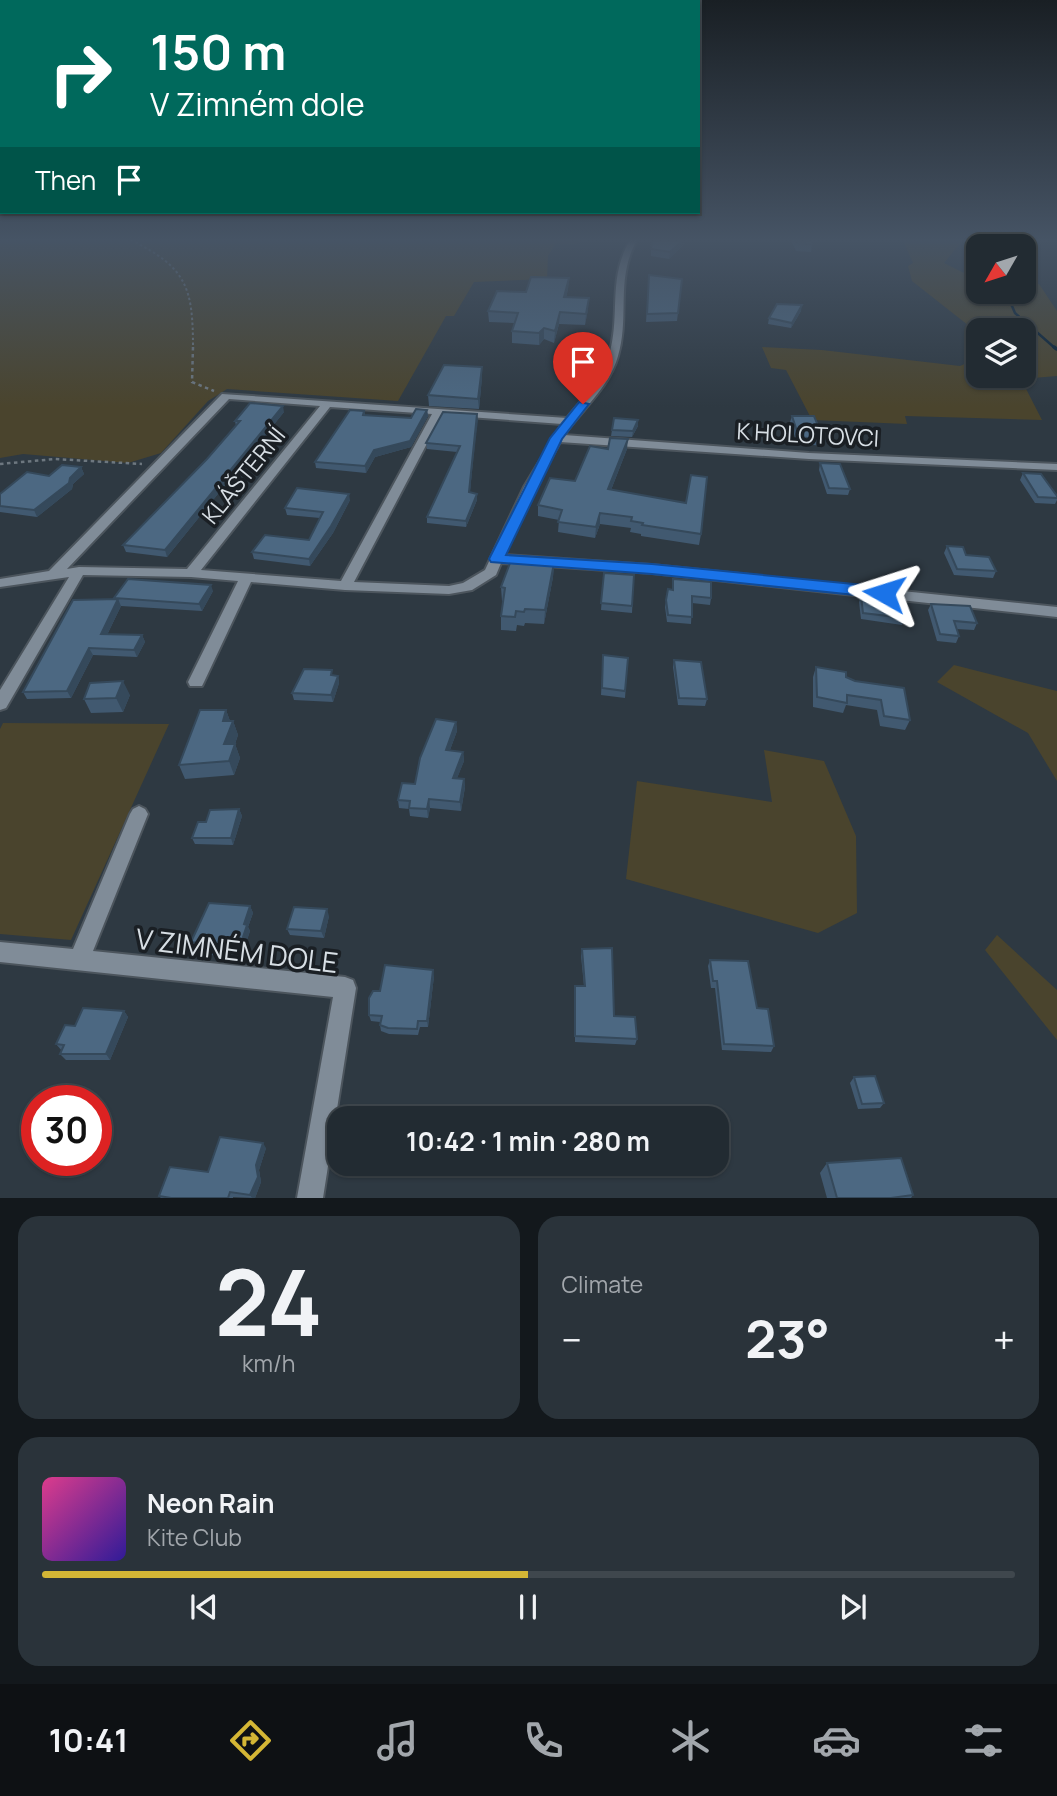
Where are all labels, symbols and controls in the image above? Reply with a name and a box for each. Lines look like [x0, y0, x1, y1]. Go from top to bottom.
text: 150 m [150, 18, 286, 85]
icon: right [35, 28, 126, 119]
text: V Zimném dole [150, 82, 365, 126]
icon: arrive [110, 161, 148, 199]
text: Then [35, 162, 96, 198]
north arrow [966, 234, 1036, 304]
map controls [966, 234, 1036, 388]
button: layers [966, 318, 1036, 388]
pin [553, 332, 613, 404]
icon: arrive [564, 343, 602, 381]
street label: K HOLOTOVCI [736, 414, 880, 454]
street label: KLÁŠTERNÍ [194, 420, 292, 530]
position arrow [847, 556, 921, 630]
street label: V ZIMNÉM DOLE [134, 919, 340, 981]
speed limit sign: 30 [21, 1085, 112, 1176]
text: 10:42 · 1 min · 280 m [406, 1123, 650, 1159]
text: 24 [215, 1239, 323, 1363]
text: Climate [562, 1268, 643, 1300]
text: 23° [745, 1303, 830, 1374]
text: − [562, 1313, 582, 1365]
text: + [993, 1313, 1015, 1365]
text: km/h [242, 1347, 296, 1379]
text: Neon Rain [147, 1485, 275, 1521]
text: Kite Club [147, 1521, 242, 1553]
icon: previous [185, 1588, 223, 1626]
icon: pause [509, 1588, 547, 1626]
icon: next [834, 1588, 872, 1626]
icon: directions [226, 1716, 275, 1765]
icon: music [373, 1716, 422, 1765]
icon: phone [519, 1716, 568, 1765]
icon: climate [666, 1716, 715, 1765]
icon: car [812, 1716, 861, 1765]
icon: filters [959, 1716, 1008, 1765]
text: 10:41 [49, 1718, 128, 1762]

